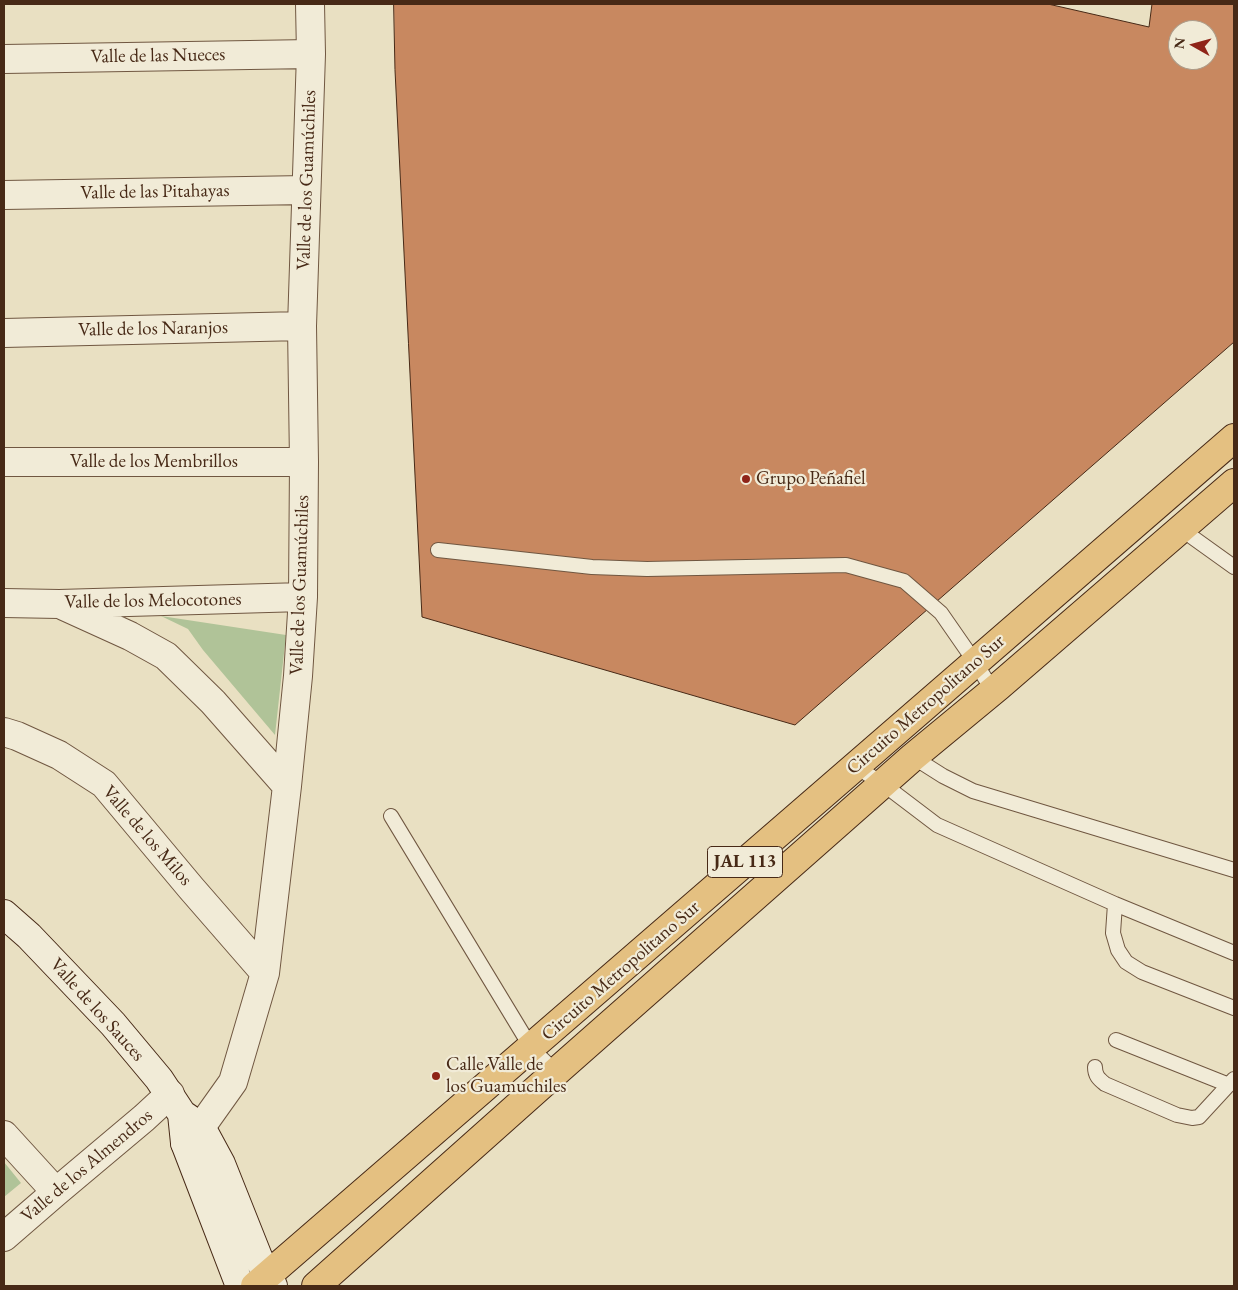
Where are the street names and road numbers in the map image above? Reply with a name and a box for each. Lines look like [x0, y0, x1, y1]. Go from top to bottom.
street label: Valle de las Nueces [90, 43, 226, 69]
street label: Valle de los Guamúchiles [292, 90, 322, 270]
street label: Valle de las Pitahayas [80, 179, 230, 205]
street label: Valle de los Naranjos [78, 316, 228, 342]
street label: Valle de los Membrillos [70, 451, 238, 473]
street label: Valle de los Guamúchiles [285, 495, 315, 675]
street label: Valle de los Melocotones [64, 588, 242, 614]
street label: Circuito Metropolitano Sur [842, 630, 1010, 780]
street label: Valle de los Milos [97, 781, 197, 891]
road number: JAL 113 [708, 846, 782, 878]
street label: Circuito Metropolitano Sur [537, 896, 705, 1046]
street label: Valle de los Sauces [45, 954, 149, 1066]
street label: Valle de los Almendros [16, 1104, 158, 1228]

